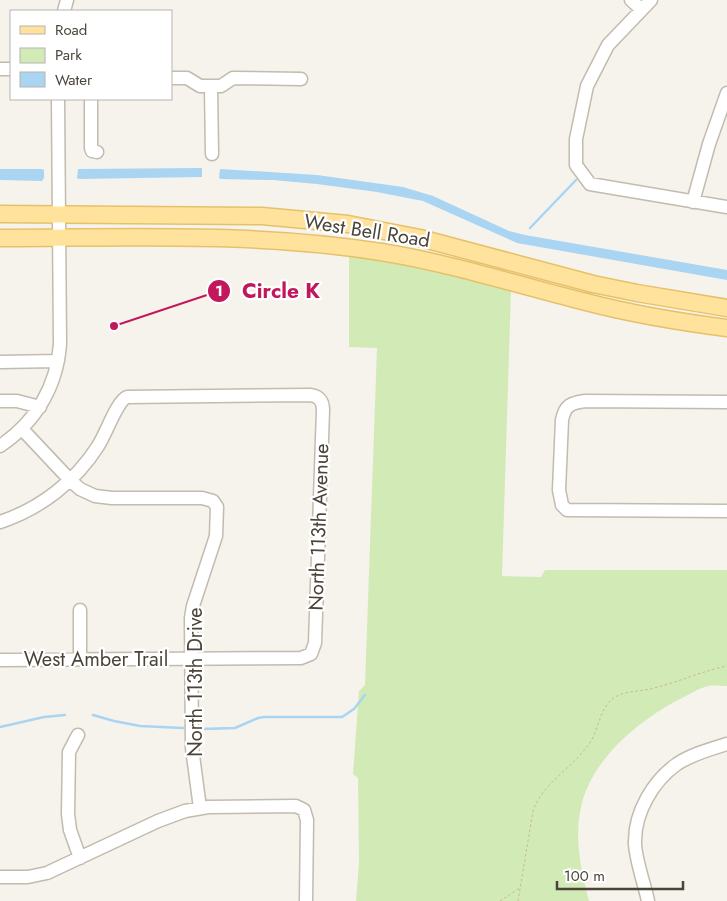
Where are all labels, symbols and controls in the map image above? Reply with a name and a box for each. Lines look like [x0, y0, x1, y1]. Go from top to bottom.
legend [10, 10, 172, 100]
text: Road [55, 19, 87, 41]
text: Park [55, 44, 82, 66]
text: Water [55, 69, 93, 91]
street label: West Bell Road [302, 207, 432, 255]
callout: Circle K [207, 273, 330, 309]
text: Circle K [242, 276, 320, 306]
text: 1 [215, 280, 223, 302]
street label: North 113th Avenue [302, 443, 336, 611]
street label: North 113th Drive [181, 607, 210, 757]
street label: West Amber Trail [24, 645, 168, 674]
scale bar [557, 858, 683, 890]
text: 100 m [564, 865, 605, 887]

